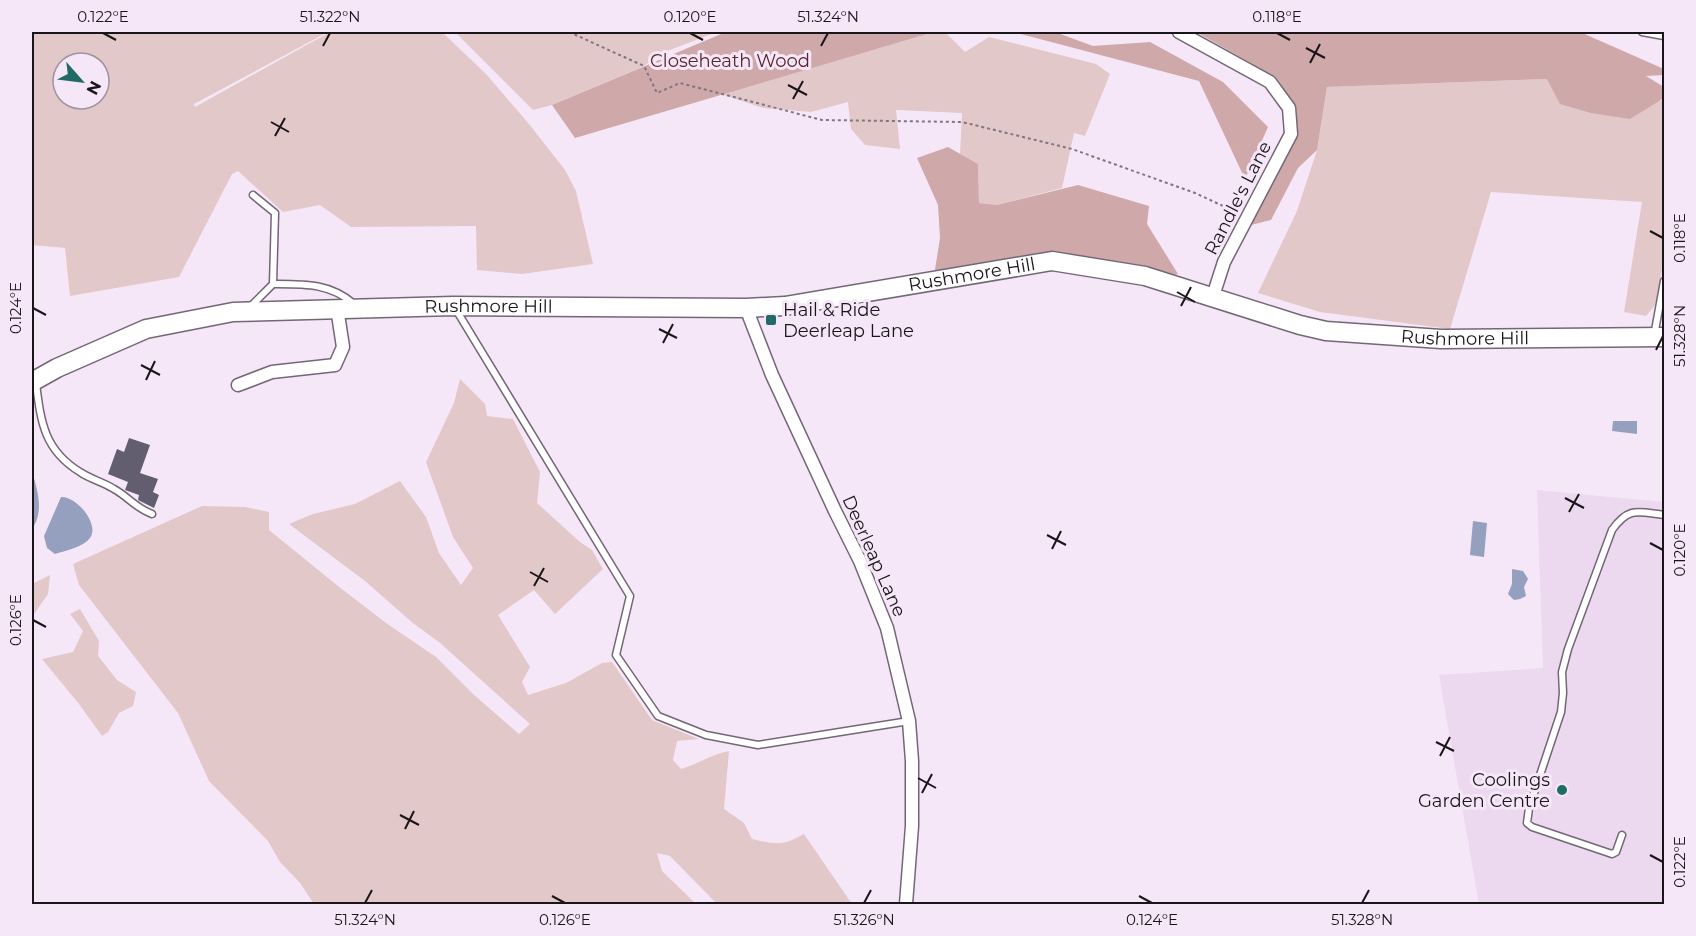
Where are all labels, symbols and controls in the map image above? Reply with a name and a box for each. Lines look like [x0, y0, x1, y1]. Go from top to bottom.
text: 0.122°E [77, 7, 129, 26]
text: 51.322°N [299, 7, 361, 26]
text: 0.120°E [664, 7, 716, 26]
text: 51.324°N [797, 7, 859, 26]
text: 0.118°E [1252, 7, 1302, 26]
park label: Closeheath Wood [650, 50, 810, 72]
north arrow [51, 51, 111, 111]
text: N [82, 78, 105, 98]
street label: Randle's Lane [1200, 137, 1276, 259]
text: 0.118°E [1670, 213, 1689, 263]
street label: Rushmore Hill [907, 253, 1037, 296]
text: 0.124°E [6, 282, 25, 334]
street label: Rushmore Hill [424, 295, 553, 318]
place label: Hail & Ride Deerleap Lane [783, 299, 914, 342]
text: 51.328°N [1670, 305, 1689, 367]
marker: Hail & Ride Deerleap Lane [764, 313, 778, 327]
street label: Rushmore Hill [1400, 325, 1529, 350]
street label: Deerleap Lane [837, 492, 911, 620]
text: 0.120°E [1670, 524, 1689, 576]
text: 0.126°E [6, 594, 25, 646]
place label: Coolings Garden Centre [1418, 769, 1550, 812]
marker: Coolings Garden Centre [1555, 783, 1569, 797]
text: 0.122°E [1670, 836, 1689, 888]
text: 51.324°N [334, 910, 396, 929]
text: 0.126°E [539, 910, 591, 929]
text: 51.326°N [833, 910, 895, 929]
text: 0.124°E [1126, 910, 1178, 929]
text: 51.328°N [1331, 910, 1393, 929]

